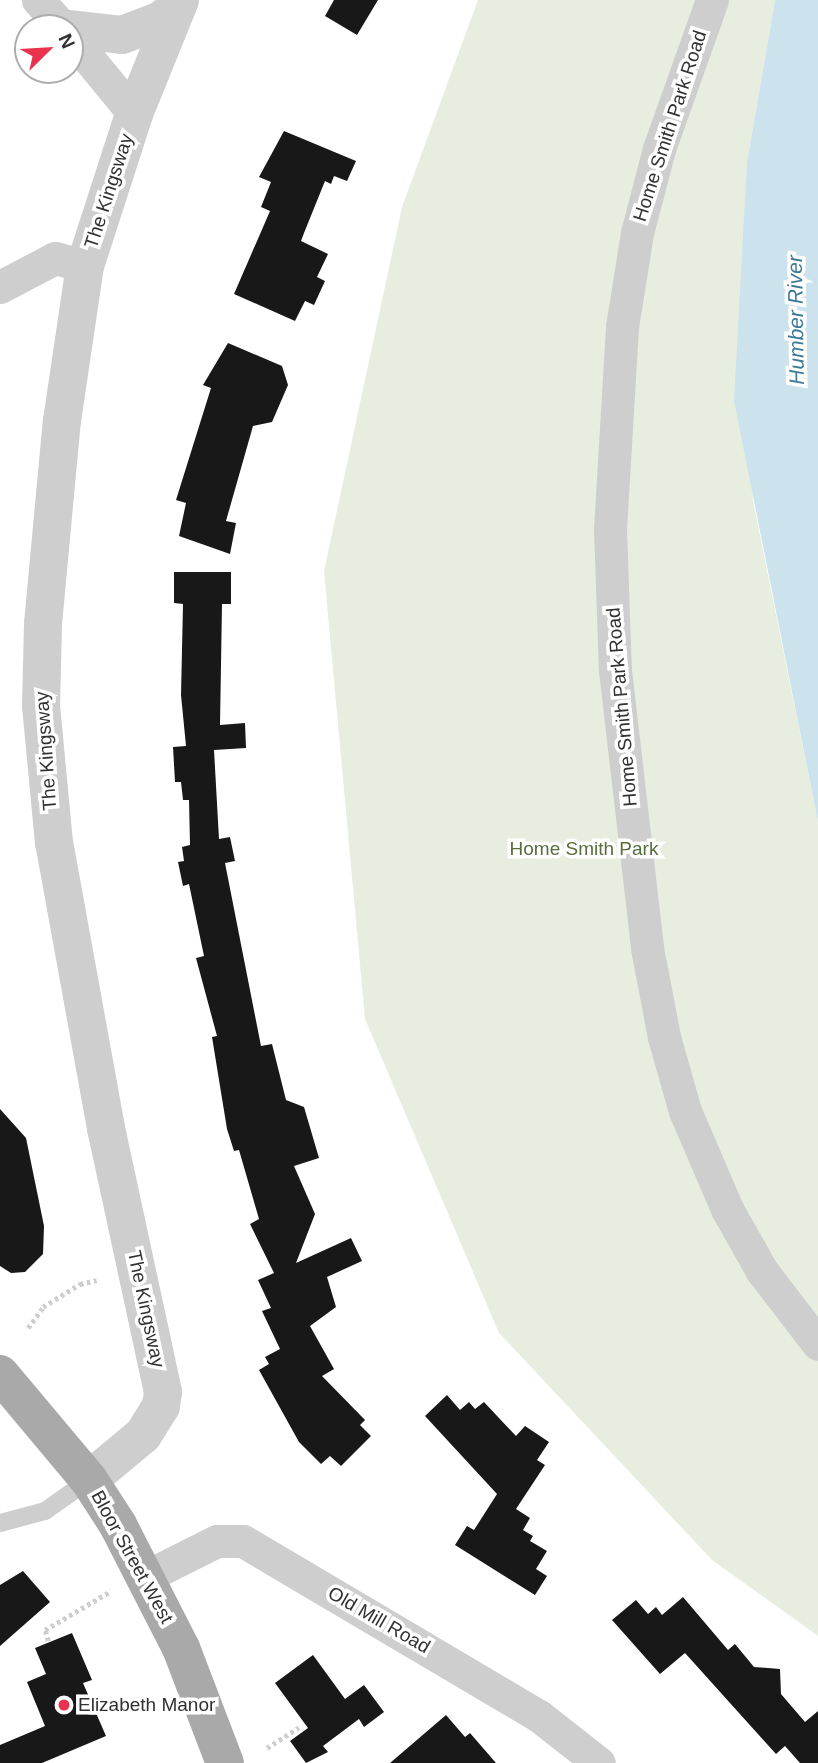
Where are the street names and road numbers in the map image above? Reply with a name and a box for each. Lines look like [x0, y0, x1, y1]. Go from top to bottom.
street label: Home Smith Park Road [628, 28, 712, 224]
street label: The Kingsway [80, 131, 138, 251]
street label: Home Smith Park Road [602, 607, 642, 807]
street label: The Kingsway [30, 691, 62, 811]
street label: The Kingsway [122, 1248, 170, 1370]
street label: Bloor Street West [86, 1487, 178, 1627]
street label: Old Mill Road [324, 1582, 434, 1658]

